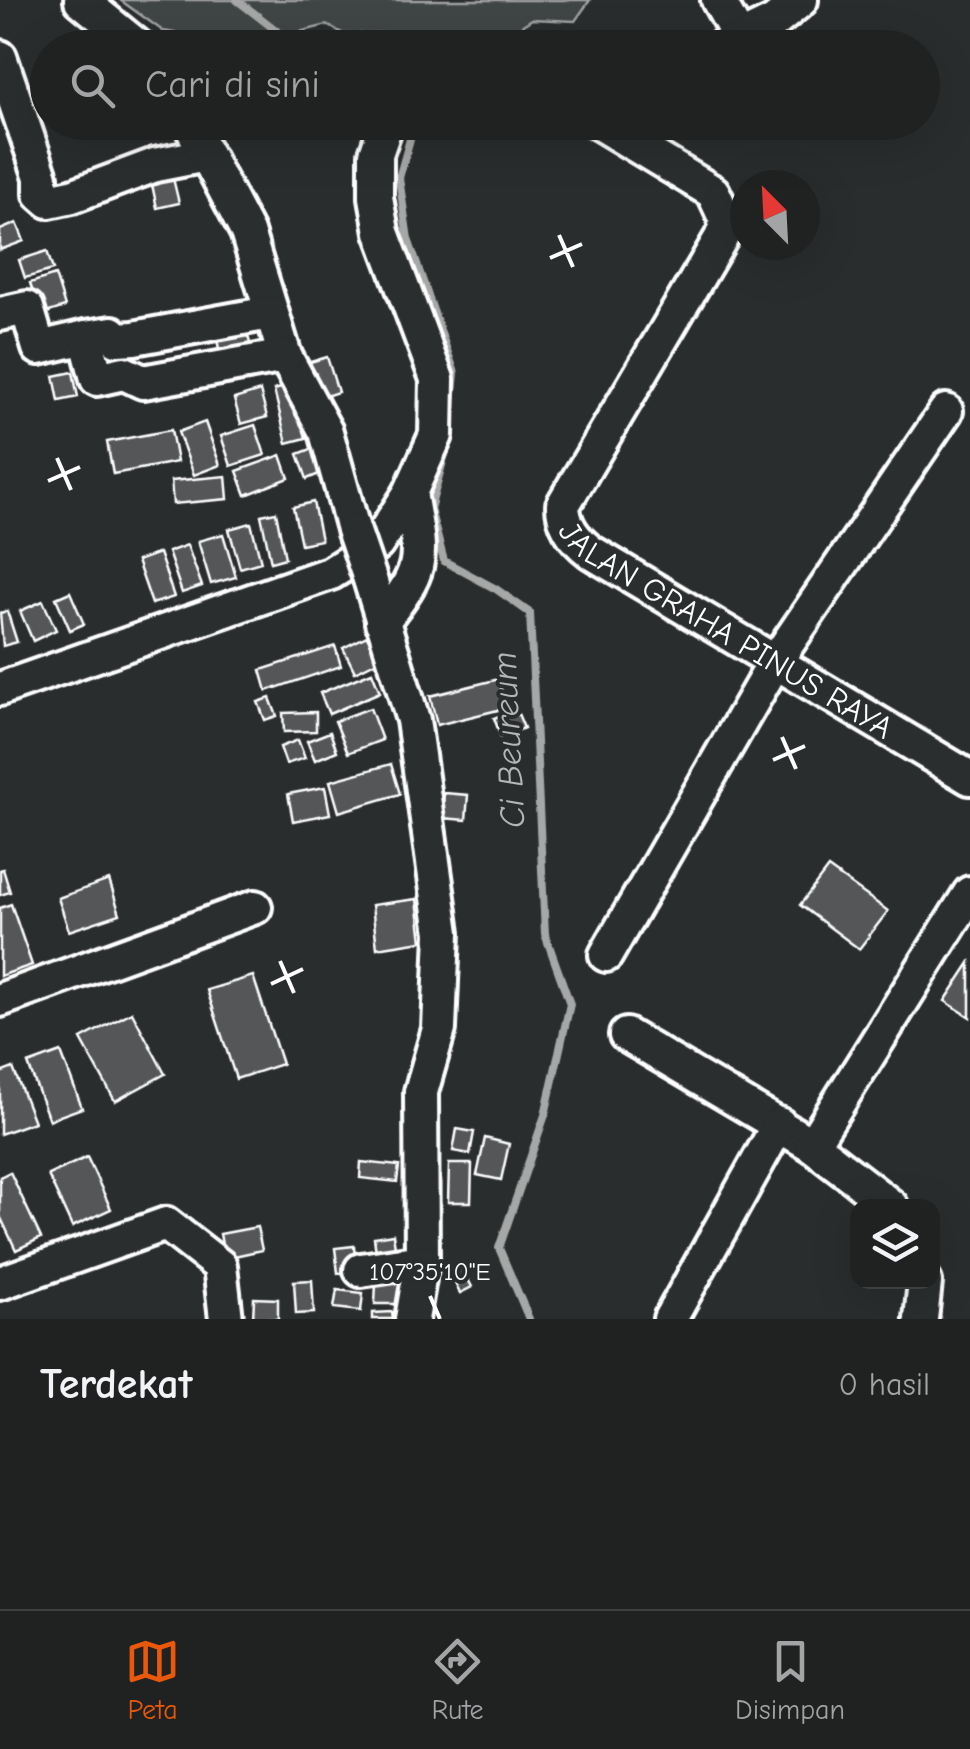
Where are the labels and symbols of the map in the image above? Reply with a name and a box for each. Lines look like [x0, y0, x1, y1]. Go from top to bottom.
north arrow [730, 170, 820, 260]
street label: JALAN GRAHA PINUS RAYA [551, 515, 899, 747]
water label: Ci Beureum [483, 651, 534, 829]
text: 107°35'10"E [369, 1257, 491, 1286]

